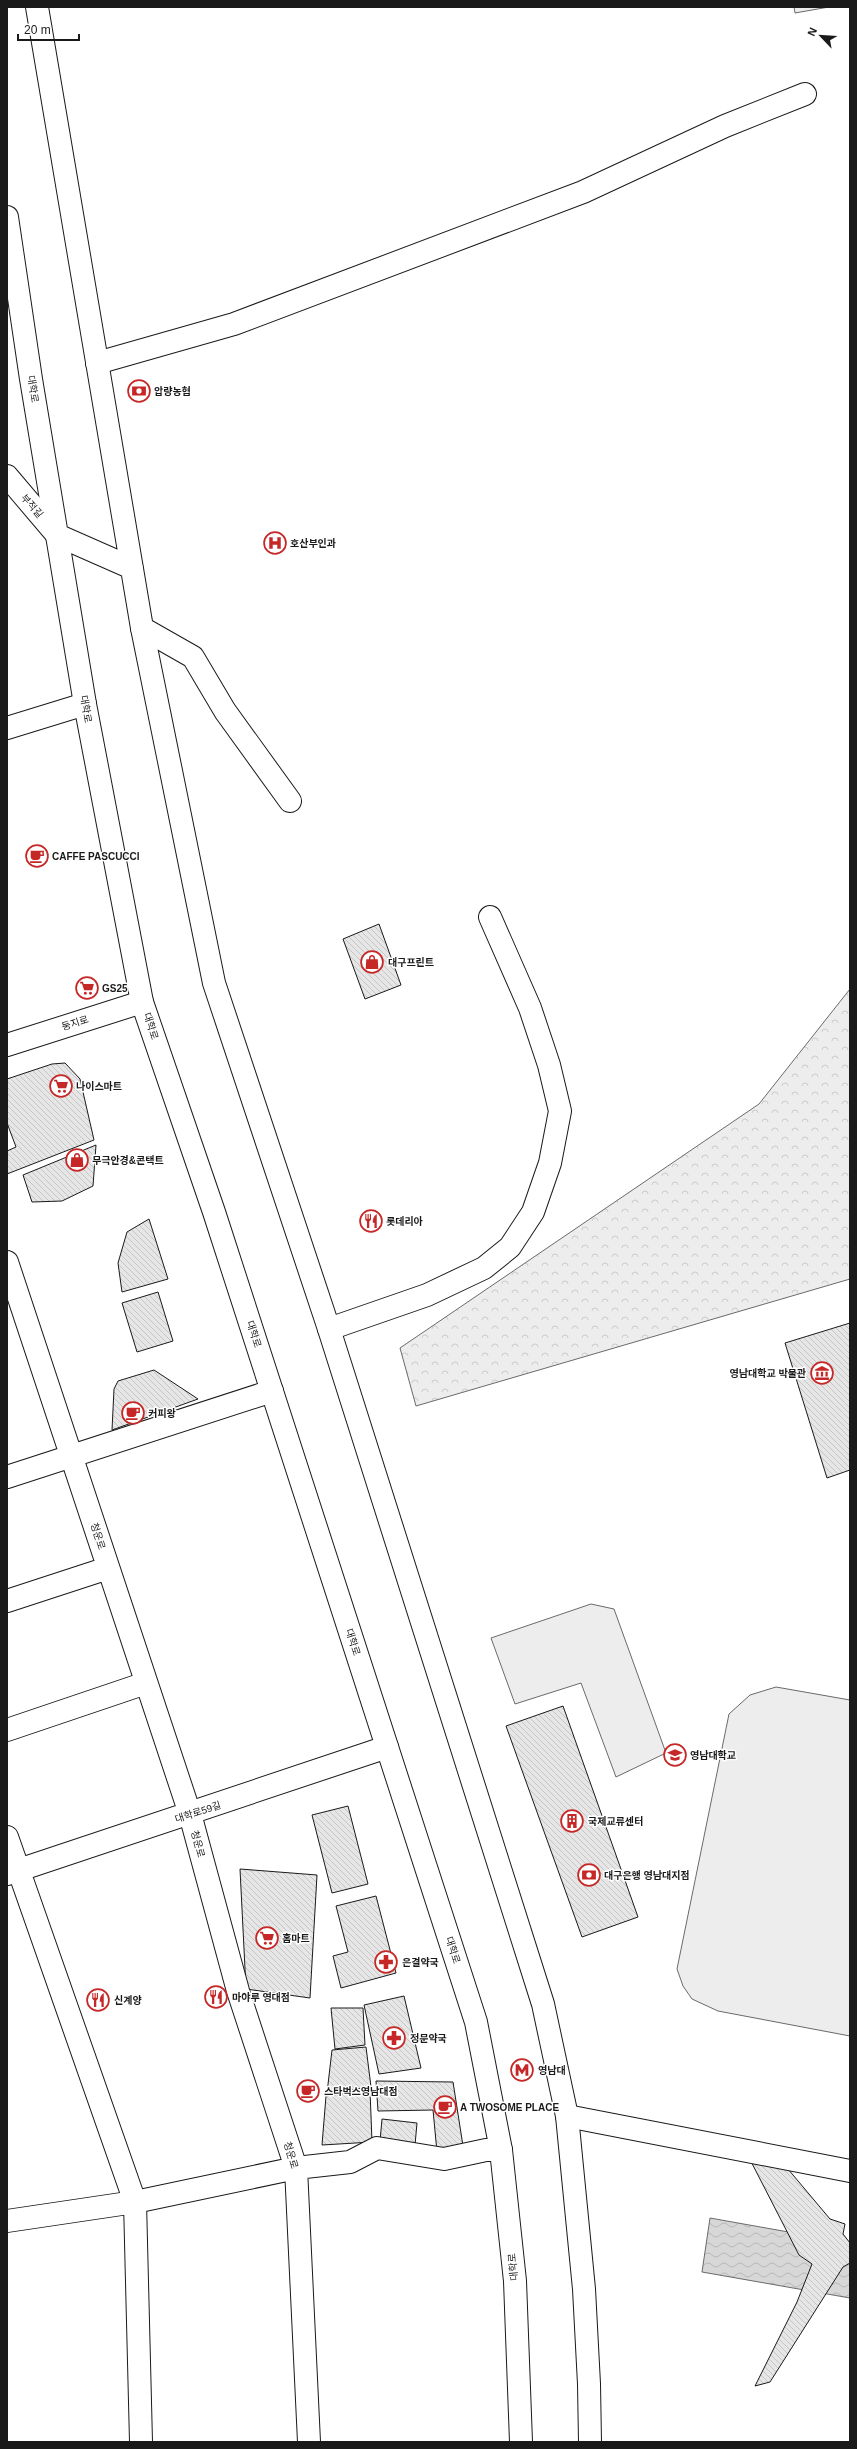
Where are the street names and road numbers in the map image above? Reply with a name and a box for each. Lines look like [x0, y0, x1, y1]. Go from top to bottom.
street label: 대학로 [25, 375, 41, 403]
street label: 부적길 [19, 492, 45, 520]
street label: 대학로 [78, 694, 94, 724]
street label: 대학로 [142, 1011, 160, 1041]
street label: 둥지로 [60, 1014, 90, 1032]
street label: 대학로 [245, 1319, 263, 1349]
street label: 청운로 [89, 1521, 107, 1551]
street label: 대학로 [344, 1627, 362, 1657]
street label: 대학로59길 [174, 1799, 222, 1825]
street label: 청운로 [189, 1829, 207, 1859]
street label: 대학로 [444, 1935, 462, 1965]
street label: 청운로 [282, 2140, 300, 2170]
street label: 대학로 [506, 2253, 520, 2281]

